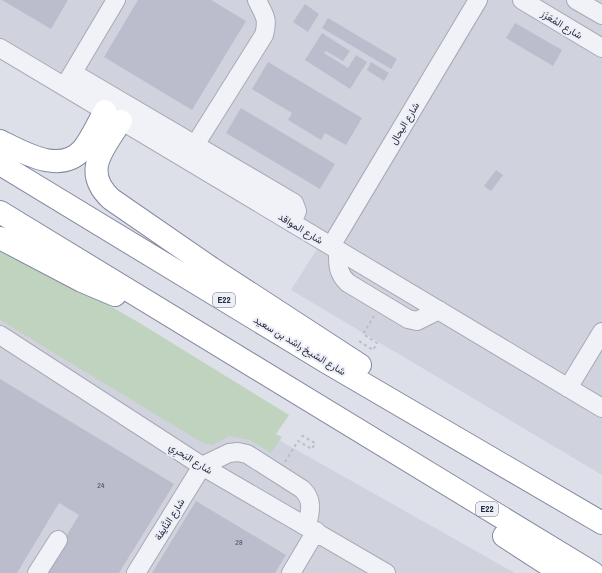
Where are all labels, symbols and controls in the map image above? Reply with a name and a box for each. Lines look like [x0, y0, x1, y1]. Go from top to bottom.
street label: شارع المُعَزَز [538, 6, 585, 42]
street label: شارع اليحال [387, 100, 422, 147]
street label: شارع المواقد [276, 210, 326, 247]
road number: E22 [213, 293, 235, 307]
street label: شارع الشيخ راشد بن سعيد [251, 313, 348, 378]
street label: شارع البَحرِي [166, 440, 215, 479]
house number: 24 [97, 480, 105, 490]
street label: شارع النَّايفة [151, 496, 187, 543]
road number: E22 [476, 502, 498, 516]
house number: 28 [235, 537, 243, 547]

